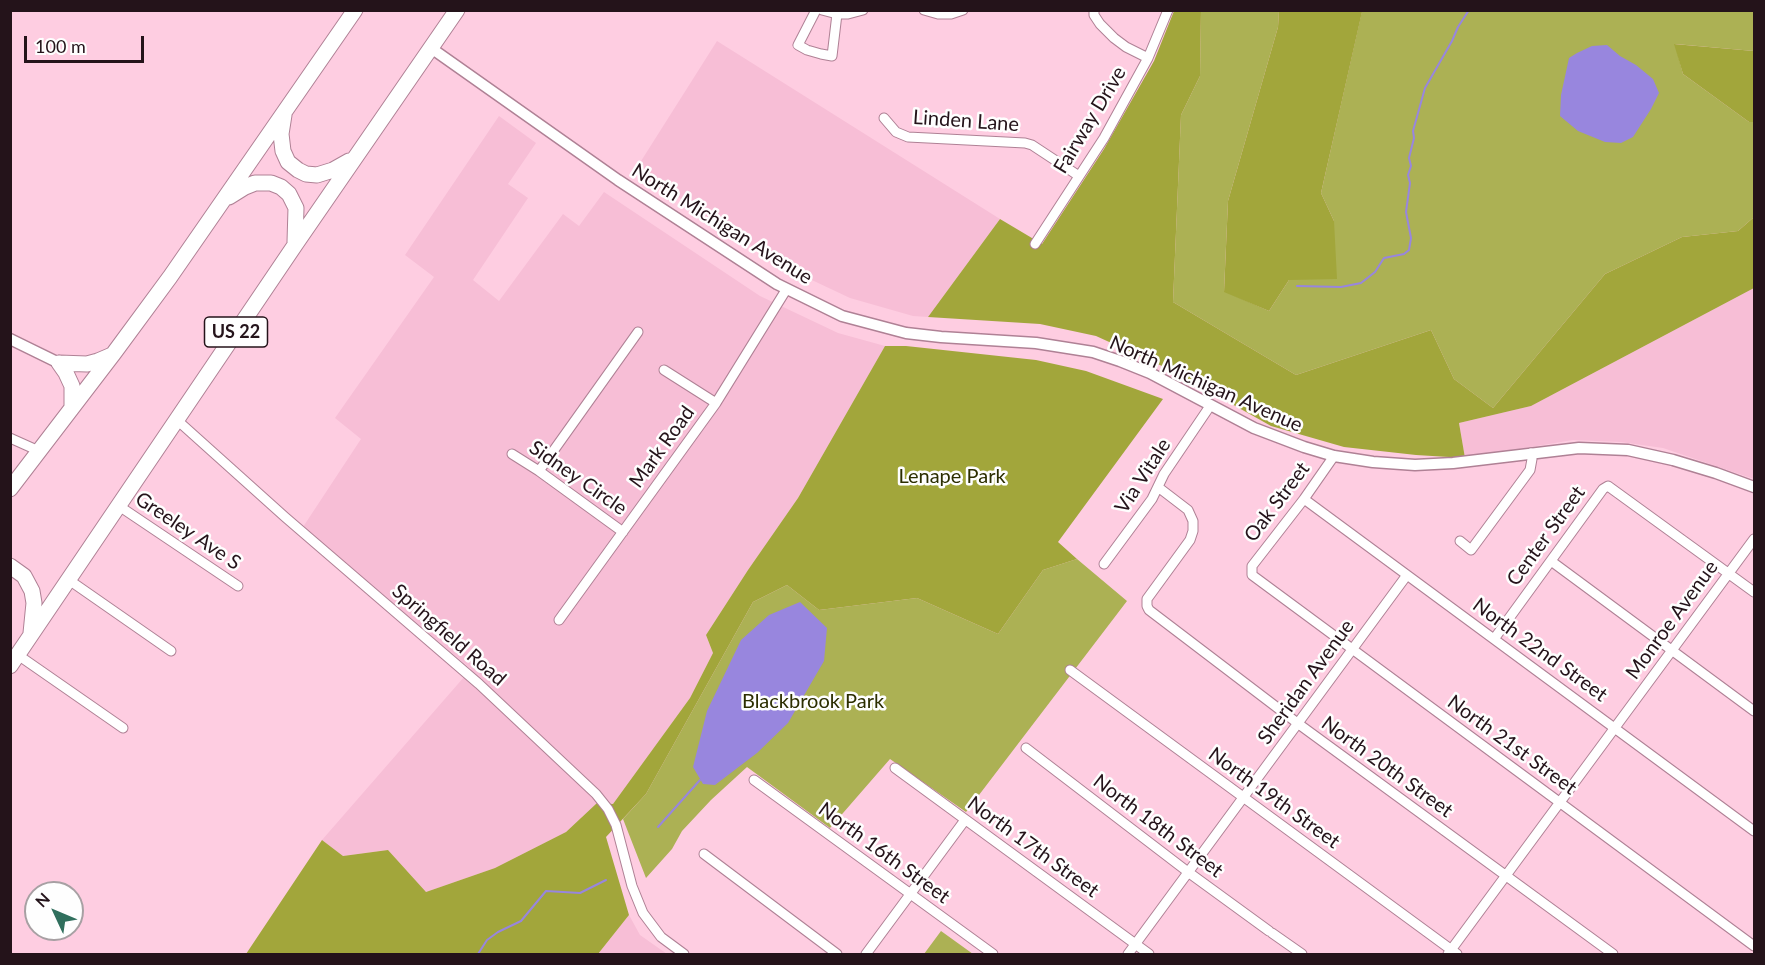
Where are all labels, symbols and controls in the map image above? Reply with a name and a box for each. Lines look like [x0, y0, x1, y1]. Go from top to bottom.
scale bar [27, 24, 147, 62]
text: 100 m [35, 35, 86, 57]
street label: Fairway Drive [1049, 62, 1131, 178]
street label: Linden Lane [912, 105, 1020, 137]
street label: North Michigan Avenue [627, 159, 817, 289]
road number: US 22 [204, 317, 268, 347]
street label: North Michigan Avenue [1106, 331, 1306, 437]
street label: Mark Road [624, 401, 700, 493]
street label: Via Vitale [1110, 434, 1176, 518]
street label: Sidney Circle [525, 436, 631, 520]
street label: Oak Street [1239, 457, 1315, 547]
park label: Lenape Park [898, 465, 1006, 489]
street label: Center Street [1502, 481, 1590, 591]
street label: Greeley Ave S [131, 487, 245, 575]
street label: Monroe Avenue [1621, 556, 1723, 684]
street label: Springfield Road [387, 579, 511, 691]
street label: North 22nd Street [1468, 593, 1612, 707]
street label: Sheridan Avenue [1253, 615, 1359, 749]
park label: Blackbrook Park [742, 690, 884, 714]
street label: North 21st Street [1443, 690, 1581, 800]
street label: North 20th Street [1317, 711, 1457, 823]
street label: North 19th Street [1204, 742, 1344, 854]
street label: North 18th Street [1088, 769, 1228, 883]
street label: North 17th Street [963, 791, 1103, 903]
street label: North 16th Street [814, 797, 954, 909]
north arrow [24, 881, 84, 941]
text: N [31, 889, 53, 911]

